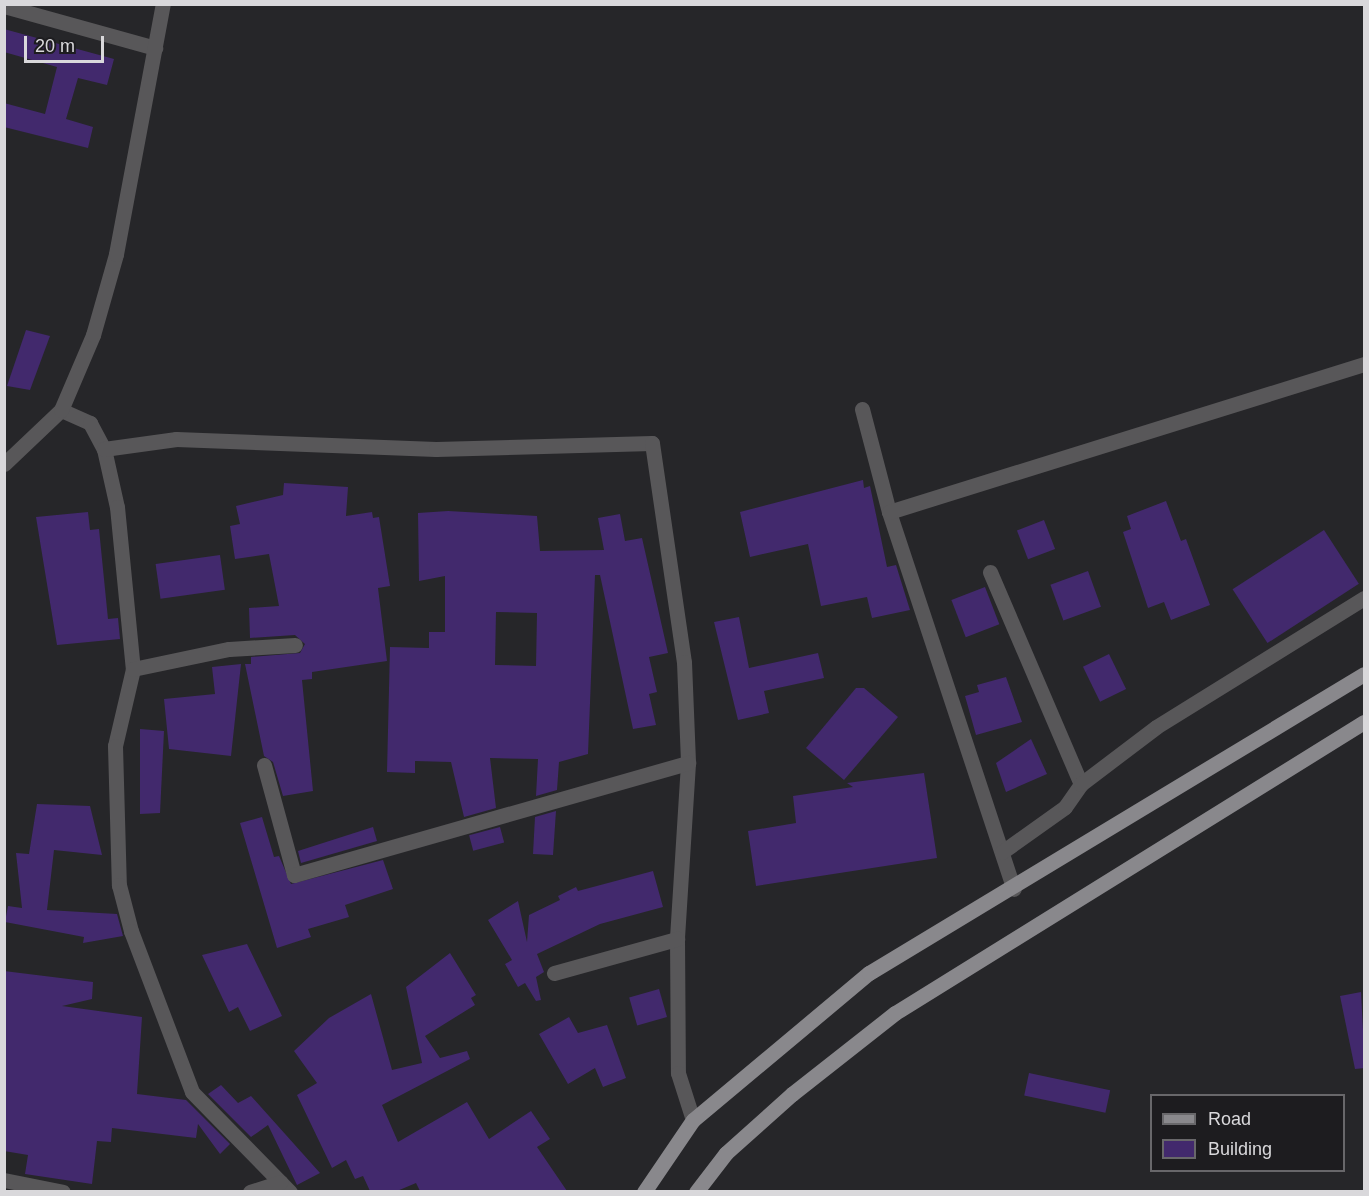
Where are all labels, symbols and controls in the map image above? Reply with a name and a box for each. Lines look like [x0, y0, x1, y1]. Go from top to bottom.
scale bar [27, 24, 106, 62]
text: 20 m [35, 36, 75, 56]
legend [1150, 1094, 1345, 1172]
text: Road [1208, 1109, 1251, 1129]
text: Building [1208, 1139, 1272, 1159]

